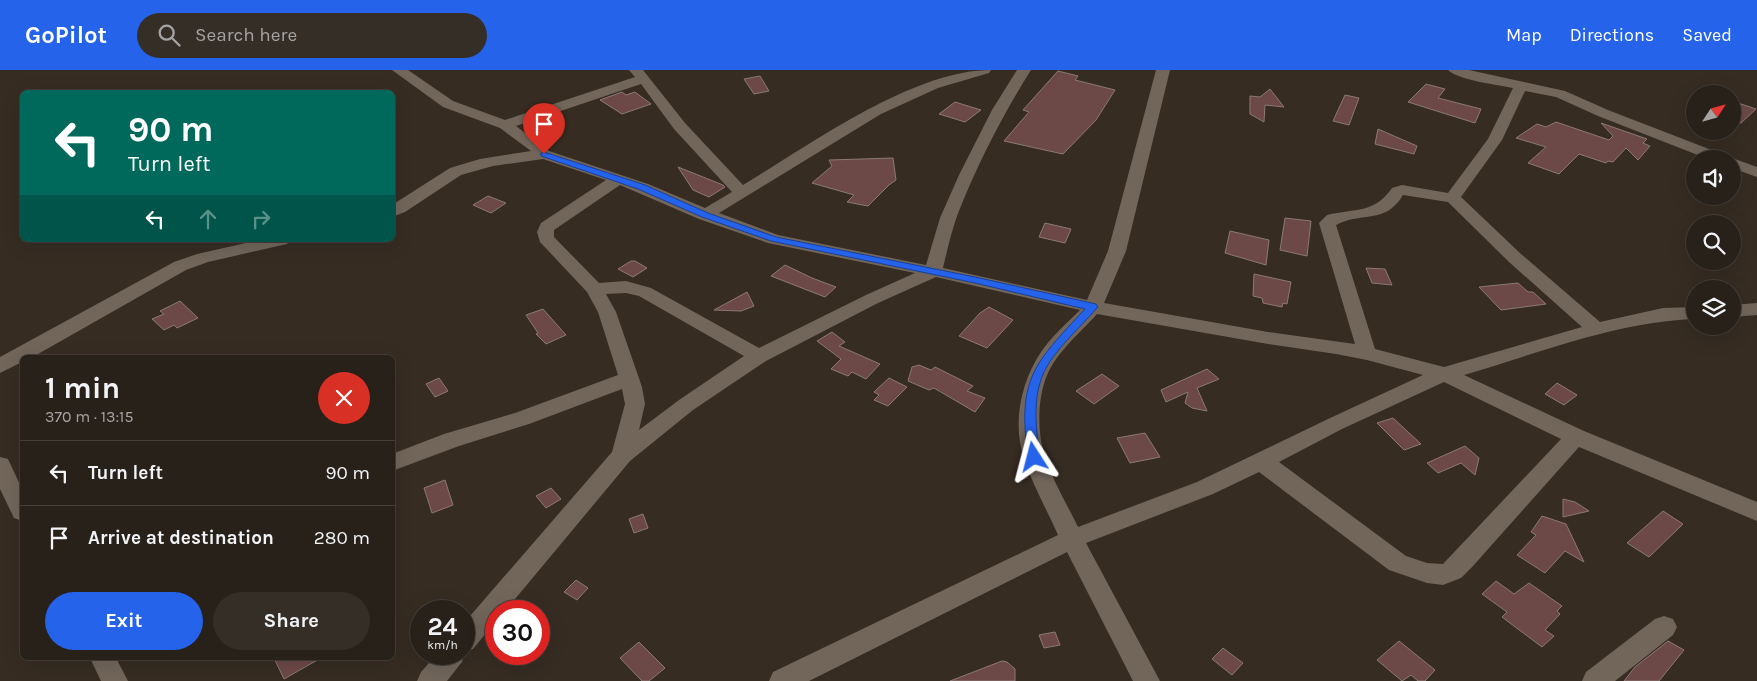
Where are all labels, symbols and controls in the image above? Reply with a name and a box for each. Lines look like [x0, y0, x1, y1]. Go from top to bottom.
search box [137, 13, 487, 58]
text: GoPilot [25, 21, 107, 49]
icon: search [155, 21, 183, 49]
text: Search here [195, 24, 297, 46]
text: Map [1506, 24, 1542, 46]
text: Directions [1570, 24, 1654, 46]
text: Saved [1682, 24, 1732, 46]
north arrow [1686, 85, 1741, 140]
map controls [1686, 85, 1741, 335]
pin [523, 103, 565, 154]
text: 90 m [128, 109, 214, 150]
icon: left [45, 110, 110, 175]
icon: arrive [530, 110, 558, 138]
button: sound [1686, 150, 1741, 205]
text: Turn left [128, 151, 211, 177]
icon: left [141, 205, 169, 233]
icon: ahead [194, 205, 222, 233]
icon: right [247, 205, 275, 233]
button: search [1686, 215, 1741, 270]
button: layers [1686, 280, 1741, 335]
text: 1 min [45, 370, 120, 406]
button: close [318, 372, 370, 424]
text: 370 m · 13:15 [45, 407, 133, 426]
position arrow [1007, 430, 1059, 482]
icon: left [45, 459, 73, 487]
text: Turn left [88, 462, 163, 484]
text: 90 m [325, 462, 370, 484]
icon: arrive [45, 524, 73, 552]
text: Arrive at destination [88, 527, 274, 549]
text: 280 m [314, 527, 370, 549]
button: Exit [45, 592, 203, 650]
button: Share [213, 592, 370, 650]
speed limit sign: 30 [485, 600, 550, 665]
text: 24 [427, 612, 458, 641]
text: km/h [427, 638, 458, 652]

